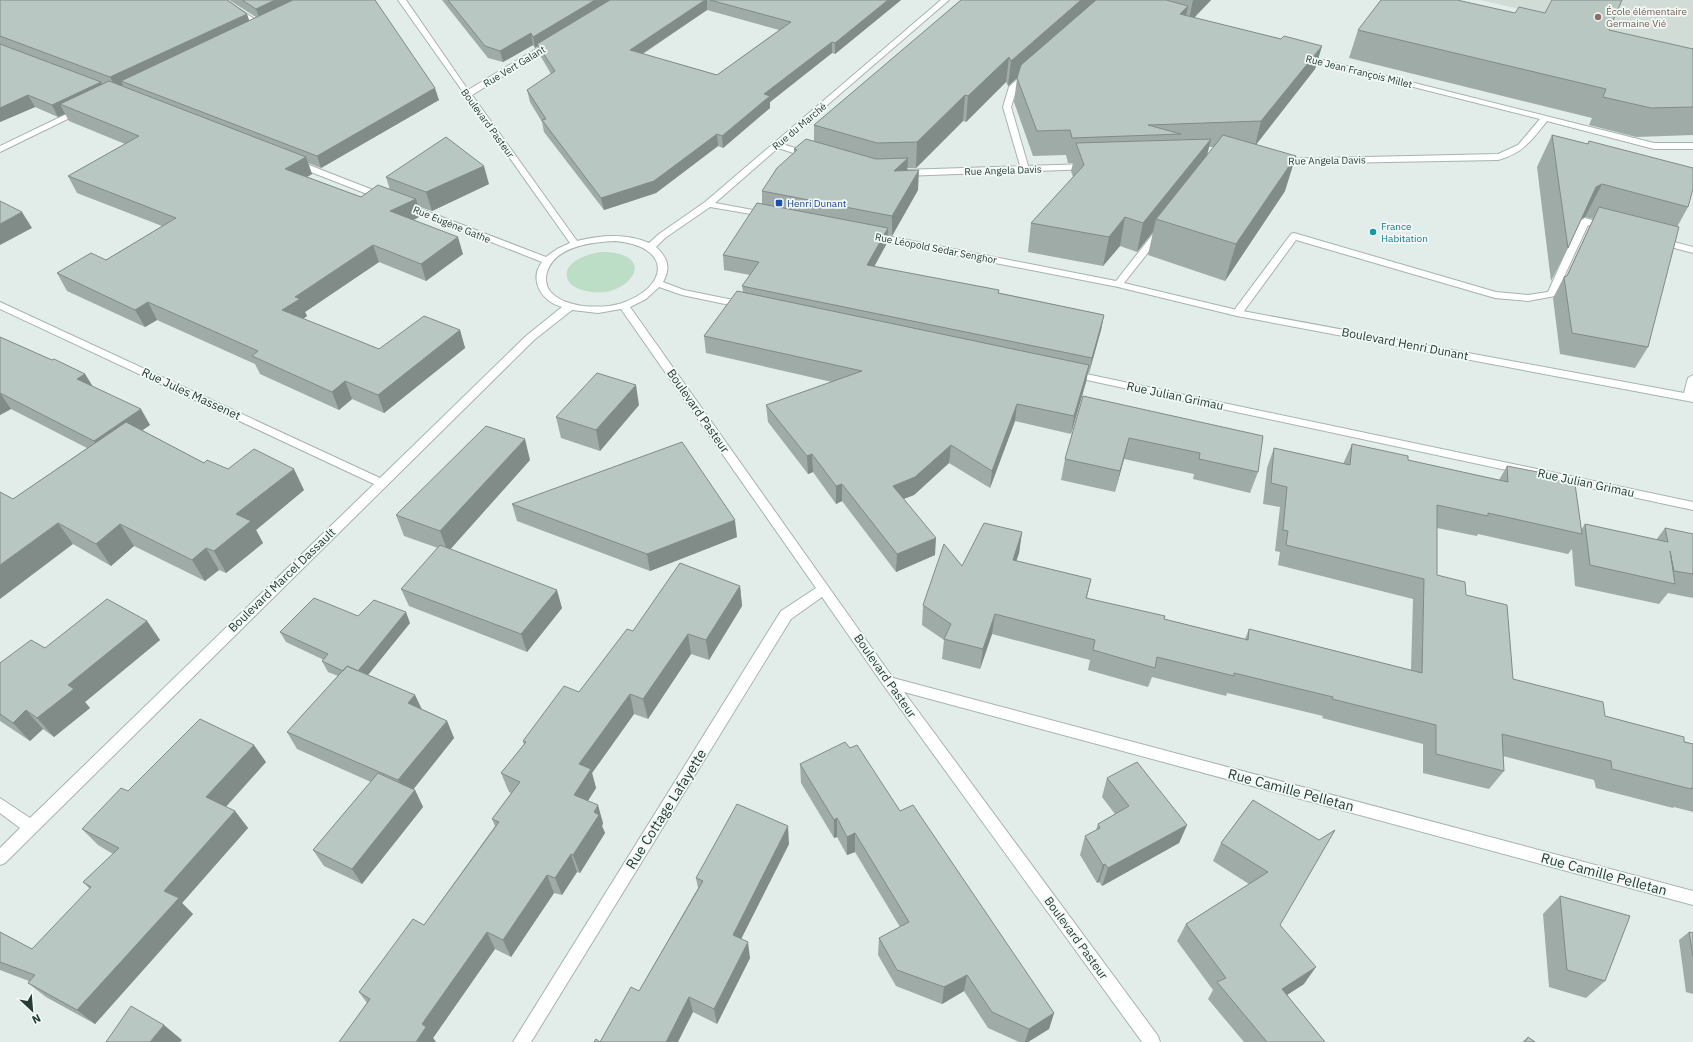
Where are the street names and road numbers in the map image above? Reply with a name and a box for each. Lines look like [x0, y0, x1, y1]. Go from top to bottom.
street label: Rue Vert Galant [481, 42, 548, 90]
street label: Rue Jean François Millet [1304, 52, 1414, 91]
street label: Boulevard Pasteur [458, 86, 517, 161]
street label: Rue du Marché [769, 100, 830, 153]
street label: Rue Angela Davis [1288, 153, 1366, 168]
street label: Rue Angela Davis [964, 163, 1042, 178]
street label: Rue Eugène Gathe [411, 203, 493, 246]
street label: Rue Léopold Sedar Senghor [874, 230, 998, 267]
street label: Boulevard Henri Dunant [1340, 324, 1470, 363]
street label: Rue Jules Massenet [139, 364, 243, 423]
street label: Boulevard Pasteur [664, 366, 733, 456]
street label: Rue Julian Grimau [1125, 378, 1225, 413]
street label: Rue Julian Grimau [1536, 465, 1636, 500]
street label: Boulevard Marcel Dassault [225, 524, 338, 635]
street label: Boulevard Pasteur [851, 631, 920, 721]
street label: Rue Cottage Lafayette [622, 745, 710, 872]
street label: Rue Camille Pelletan [1226, 765, 1356, 815]
street label: Rue Camille Pelletan [1539, 849, 1669, 899]
street label: Boulevard Pasteur [1041, 893, 1112, 983]

